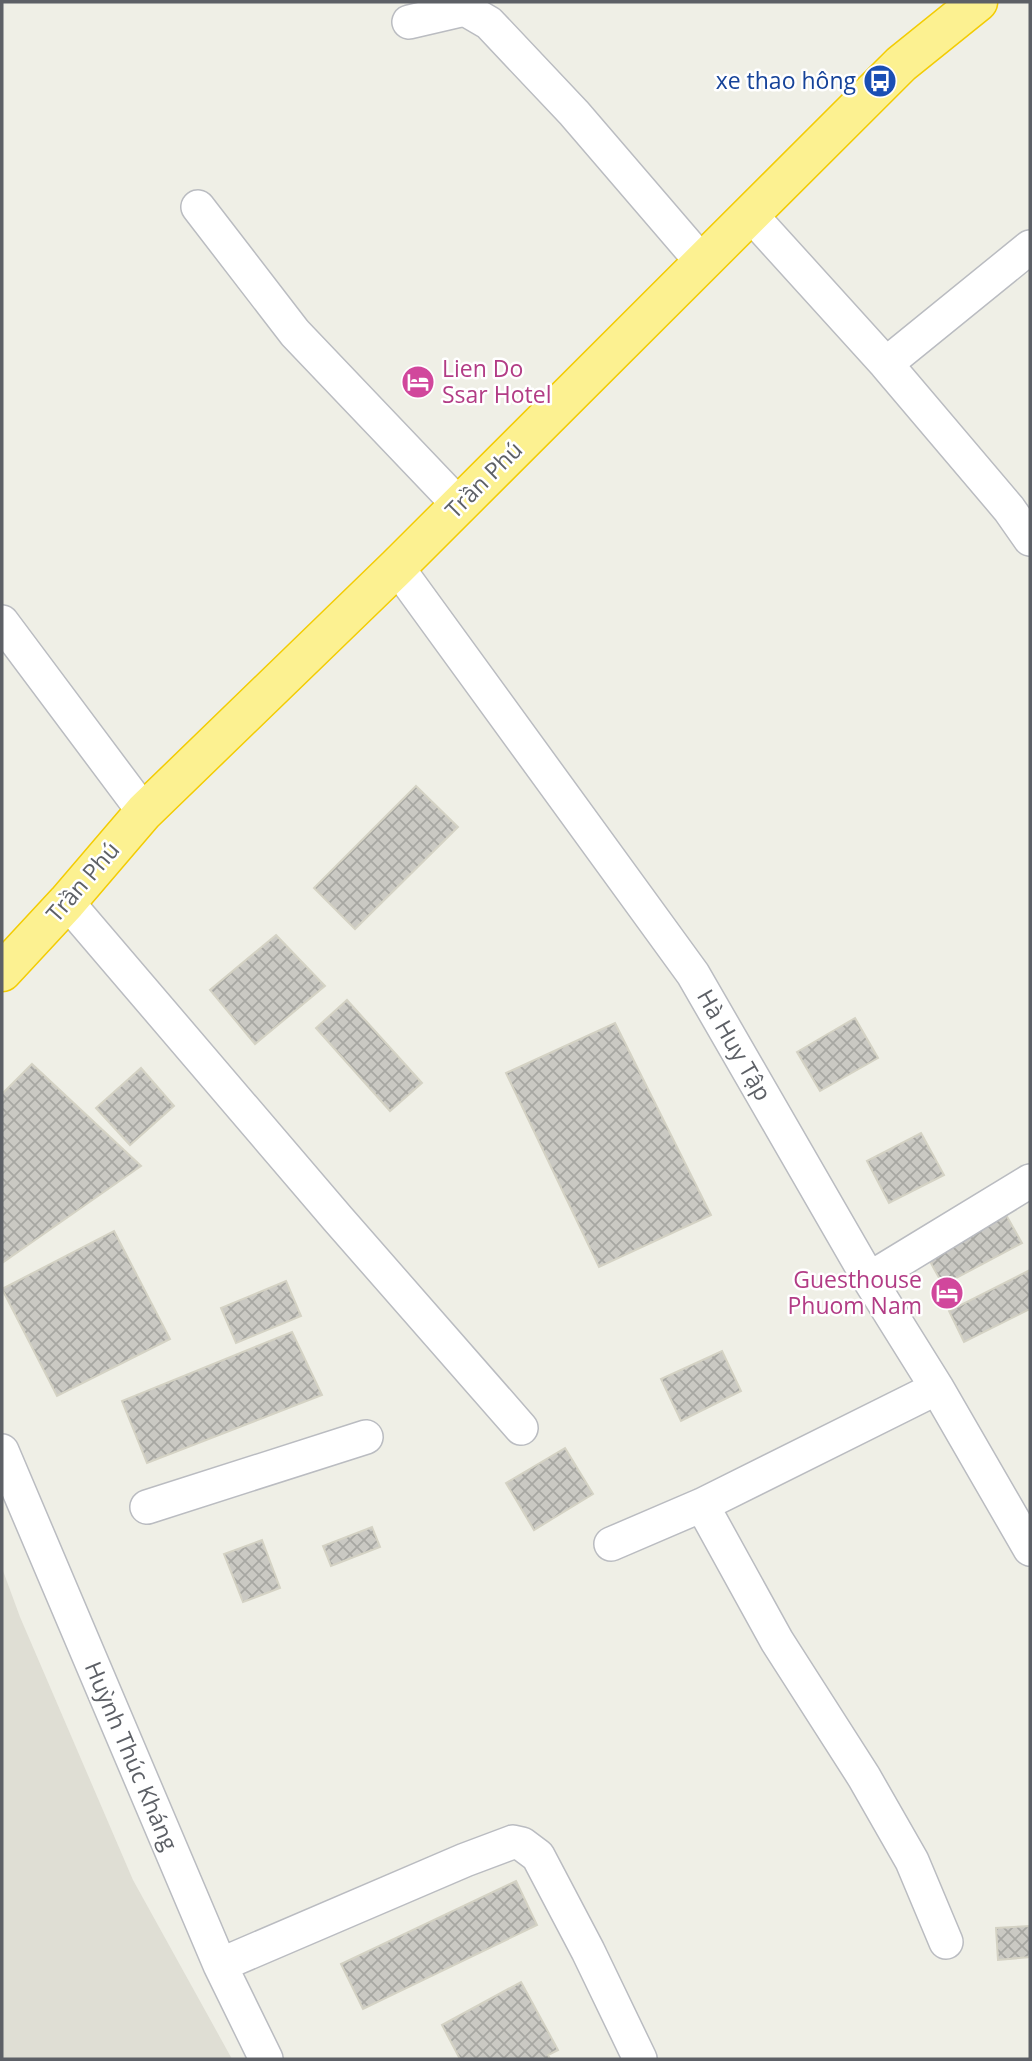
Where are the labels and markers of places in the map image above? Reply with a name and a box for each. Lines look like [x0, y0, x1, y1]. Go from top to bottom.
bus stop icon: xe thao hông [861, 62, 899, 100]
place label: xe thao hông [716, 64, 857, 96]
place label: Lien Do Ssar Hotel [442, 352, 551, 410]
hotel icon: Lien Do Ssar Hotel [399, 363, 437, 401]
place label: Guesthouse Phuom Nam [787, 1263, 922, 1321]
hotel icon: Guesthouse Phuom Nam [928, 1274, 966, 1312]

